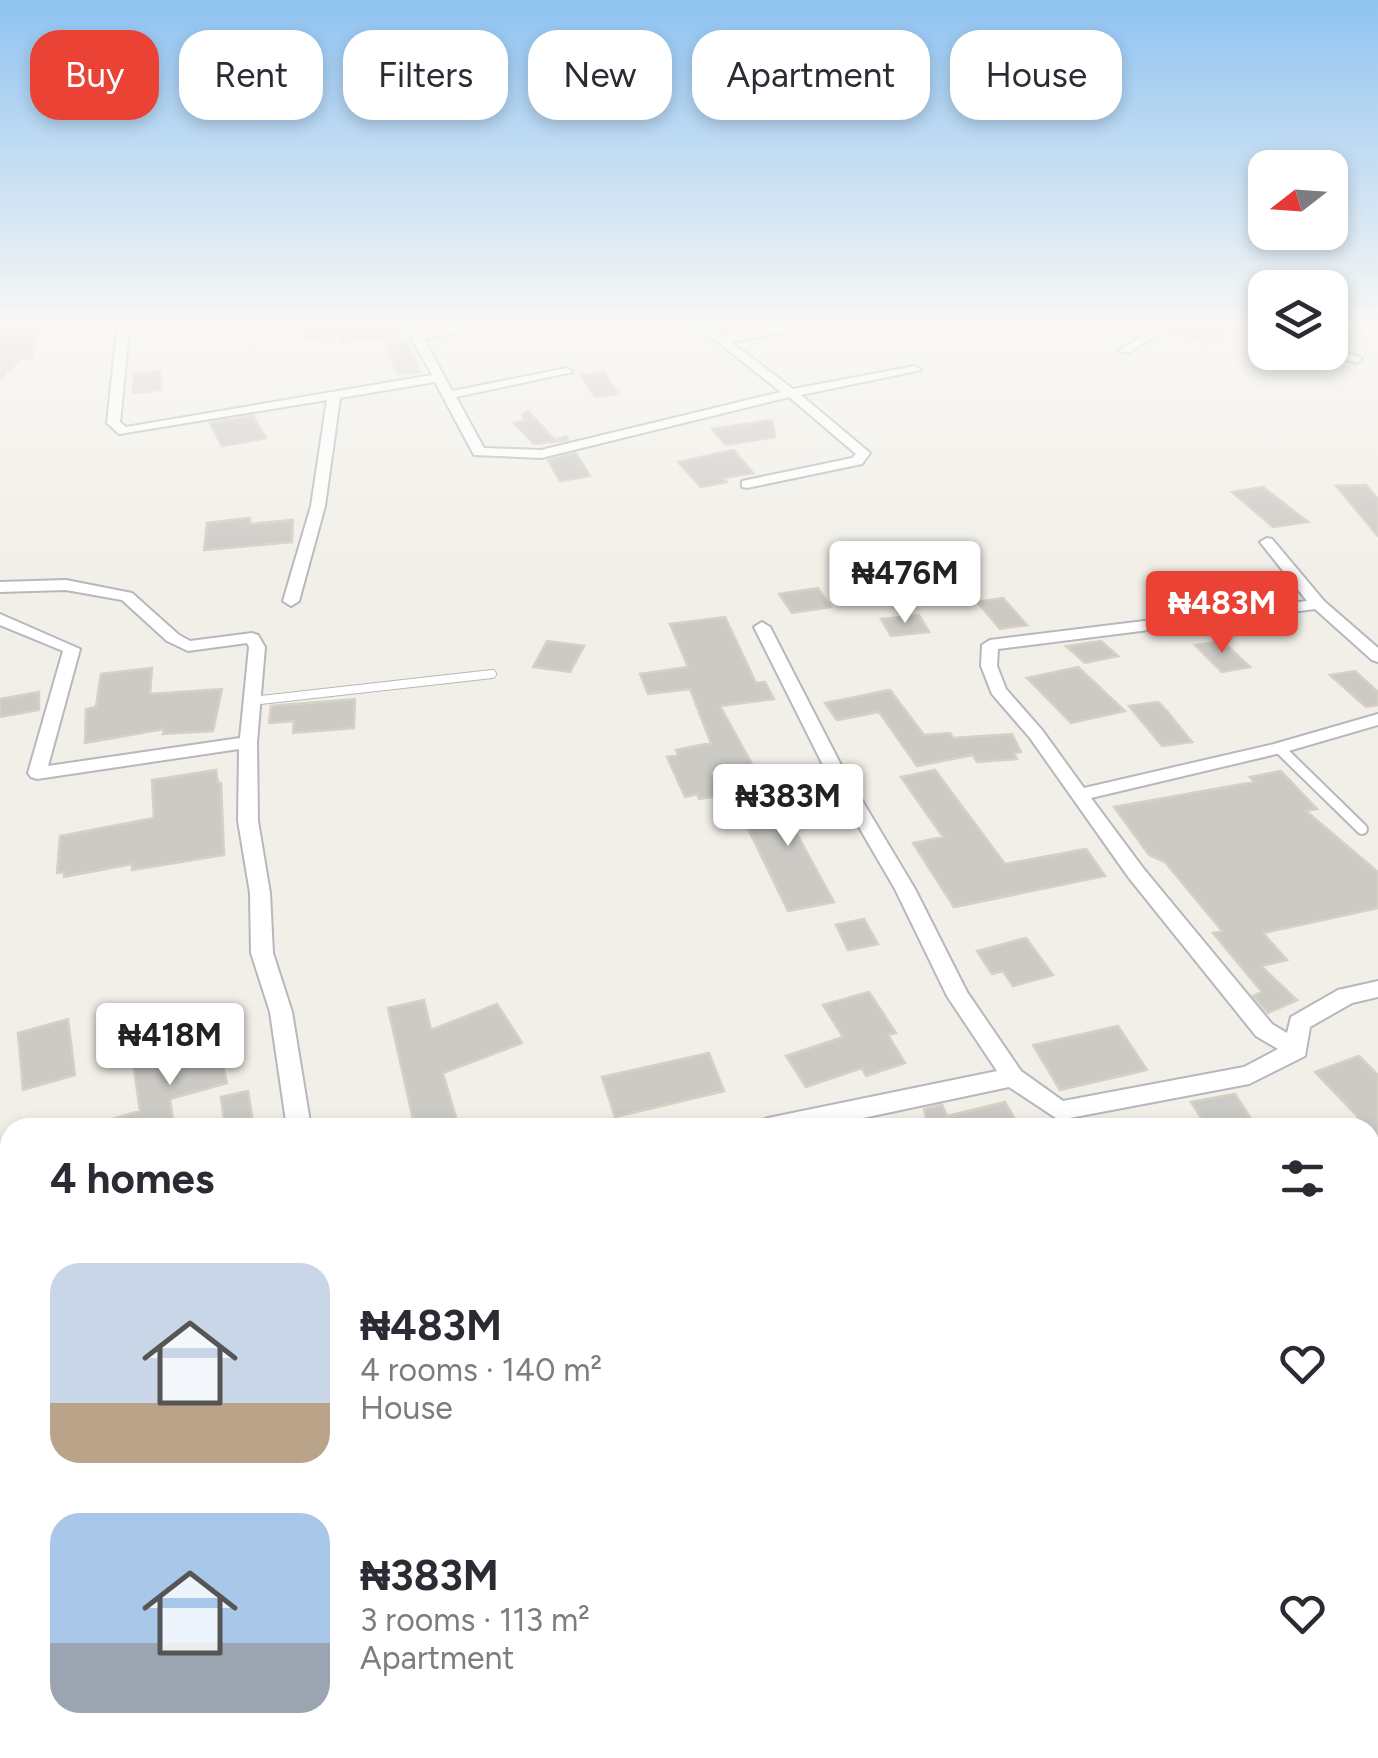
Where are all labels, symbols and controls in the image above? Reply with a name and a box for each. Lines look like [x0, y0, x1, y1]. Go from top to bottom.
chip: Buy [30, 30, 159, 120]
chip: Rent [179, 30, 323, 120]
chip: Filters [343, 30, 508, 120]
chip: New [528, 30, 672, 120]
chip: Apartment [692, 30, 930, 120]
chip: House [950, 30, 1122, 120]
north arrow [1248, 150, 1348, 250]
map controls [1248, 150, 1348, 370]
button: layers [1248, 270, 1348, 370]
pin: ₦476M [835, 541, 975, 626]
text: ₦476M [851, 554, 959, 592]
pin: ₦483M [1152, 571, 1292, 656]
text: ₦483M [1168, 584, 1276, 622]
pin: ₦383M [718, 764, 858, 849]
text: ₦383M [735, 777, 841, 815]
pin: ₦418M [100, 1003, 240, 1088]
text: ₦418M [118, 1016, 222, 1054]
icon: filters [1275, 1151, 1330, 1206]
text: 4 homes [50, 1153, 214, 1204]
text: ₦483M [360, 1300, 502, 1351]
icon: home [130, 1303, 250, 1423]
icon: heart [1275, 1336, 1330, 1391]
text: 4 rooms · 140 m² [360, 1351, 602, 1389]
text: House [360, 1389, 453, 1427]
text: ₦383M [360, 1550, 499, 1601]
icon: home [130, 1553, 250, 1673]
icon: heart [1275, 1586, 1330, 1641]
text: 3 rooms · 113 m² [360, 1601, 590, 1639]
text: Apartment [360, 1639, 514, 1677]

